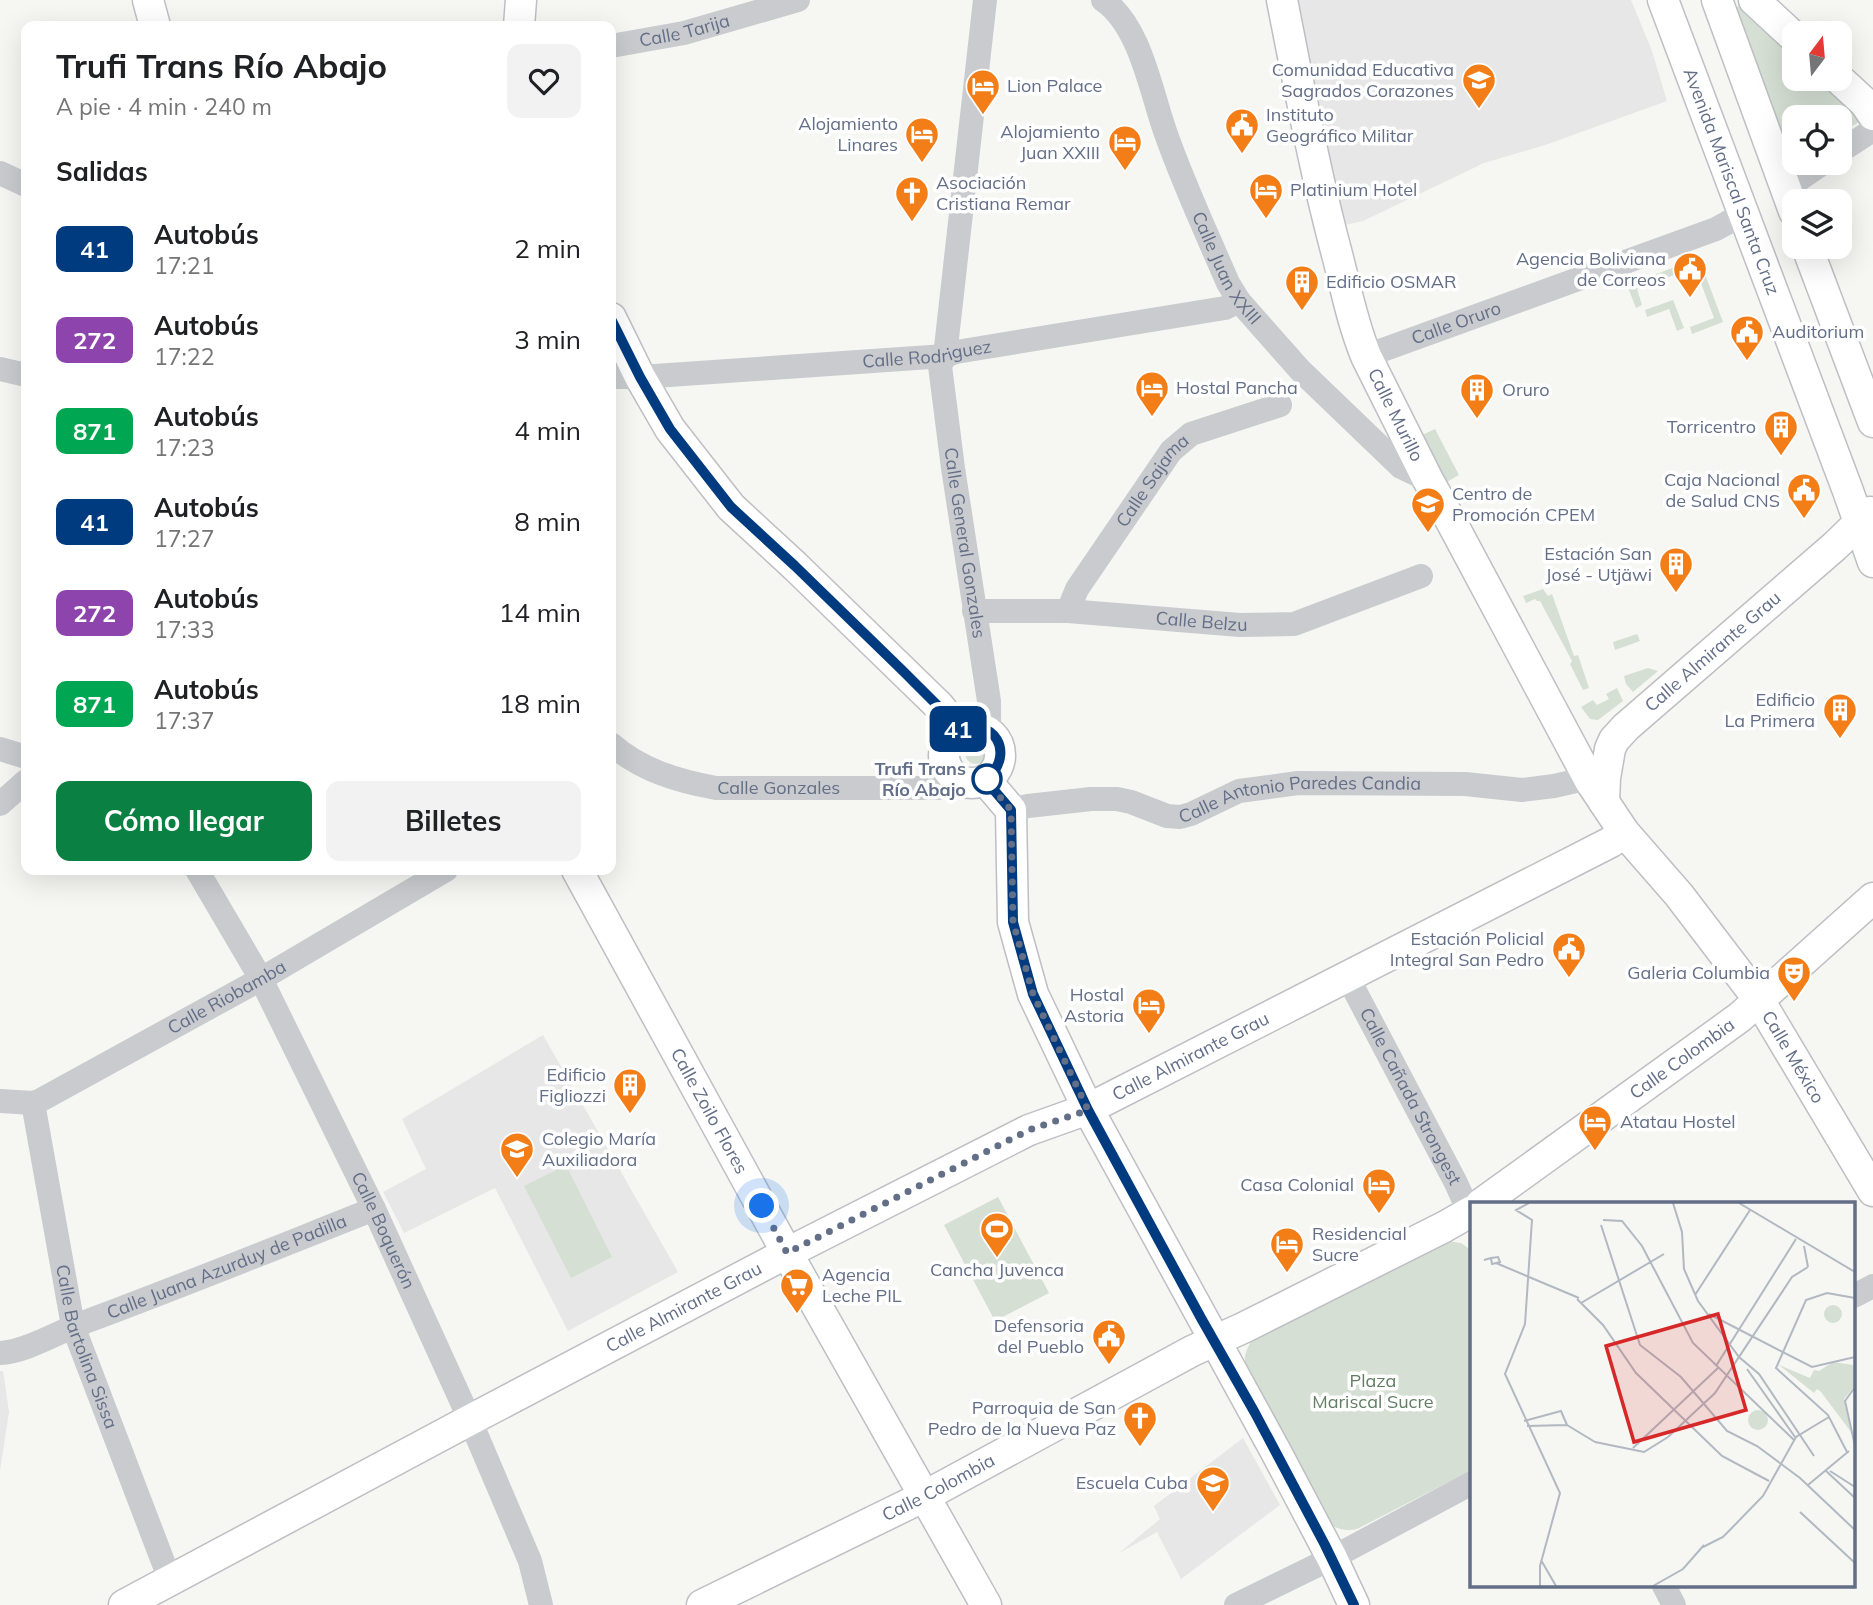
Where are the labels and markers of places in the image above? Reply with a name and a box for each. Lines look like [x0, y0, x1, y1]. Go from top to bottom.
place label: Comunidad Educativa Sagrados Corazones [1272, 58, 1454, 102]
school or university icon: Comunidad Educativa Sagrados Corazones [1460, 61, 1498, 110]
hotel icon: Lion Palace [964, 67, 1002, 116]
place label: Lion Palace [1007, 74, 1102, 97]
place label: Instituto Geográfico Militar [1266, 103, 1414, 147]
public building icon: Instituto Geográfico Militar [1223, 106, 1261, 155]
place label: Alojamiento Linares [798, 112, 898, 156]
hotel icon: Alojamiento Linares [903, 115, 941, 164]
place label: Alojamiento Juan XXIII [1000, 120, 1100, 164]
hotel icon: Alojamiento Juan XXIII [1106, 123, 1144, 172]
place label: Asociación Cristiana Remar [936, 171, 1071, 215]
hotel icon: Platinium Hotel [1247, 171, 1285, 220]
church icon: Asociación Cristiana Remar [893, 174, 931, 223]
place label: Platinium Hotel [1290, 178, 1417, 201]
place label: Agencia Boliviana de Correos [1516, 247, 1666, 291]
public building icon: Agencia Boliviana de Correos [1671, 250, 1709, 299]
building icon: Edificio OSMAR [1283, 263, 1321, 312]
place label: Edificio OSMAR [1326, 270, 1456, 293]
public building icon: Auditorium [1728, 313, 1766, 362]
place label: Auditorium [1772, 320, 1864, 343]
hotel icon: Hostal Pancha [1133, 369, 1171, 418]
building icon: Oruro [1458, 371, 1496, 420]
place label: Hostal Pancha [1176, 376, 1298, 399]
place label: Oruro [1502, 378, 1550, 401]
building icon: Torricentro [1762, 408, 1800, 457]
place label: Torricentro [1667, 415, 1756, 438]
place label: Caja Nacional de Salud CNS [1664, 468, 1780, 512]
public building icon: Caja Nacional de Salud CNS [1785, 471, 1823, 520]
place label: Centro de Promoción CPEM [1452, 482, 1595, 526]
school or university icon: Centro de Promoción CPEM [1409, 485, 1447, 534]
place label: Estación San José - Utjäwi [1544, 542, 1652, 586]
building icon: Estación San José - Utjäwi [1657, 545, 1695, 594]
place label: Edificio La Primera [1724, 688, 1815, 732]
building icon: Edificio La Primera [1821, 691, 1859, 740]
place label: Trufi Trans Río Abajo [874, 757, 966, 801]
marker: Trufi Trans Río Abajo [972, 764, 1002, 794]
place label: Estación Policial Integral San Pedro [1390, 927, 1544, 971]
public building icon: Estación Policial Integral San Pedro [1550, 930, 1588, 979]
theatre icon: Galeria Columbia [1775, 954, 1813, 1003]
place label: Galeria Columbia [1627, 961, 1770, 984]
place label: Hostal Astoria [1064, 983, 1124, 1027]
hotel icon: Hostal Astoria [1130, 986, 1168, 1035]
place label: Edificio Figliozzi [539, 1063, 606, 1107]
building icon: Edificio Figliozzi [611, 1066, 649, 1115]
hotel icon: Atatau Hostel [1576, 1103, 1614, 1152]
place label: Atatau Hostel [1620, 1110, 1735, 1133]
place label: Colegio María Auxiliadora [542, 1127, 656, 1171]
school or university icon: Colegio María Auxiliadora [498, 1130, 536, 1179]
hotel icon: Casa Colonial [1360, 1166, 1398, 1215]
place label: Casa Colonial [1240, 1173, 1354, 1196]
sports icon: Cancha Juvenca [978, 1210, 1016, 1259]
place label: Residencial Sucre [1312, 1222, 1407, 1266]
hotel icon: Residencial Sucre [1268, 1225, 1306, 1274]
place label: Cancha Juvenca [930, 1258, 1064, 1281]
place label: Agencia Leche PIL [822, 1263, 902, 1307]
supermarket icon: Agencia Leche PIL [778, 1266, 816, 1315]
place label: Defensoria del Pueblo [994, 1314, 1084, 1358]
public building icon: Defensoria del Pueblo [1090, 1317, 1128, 1366]
place label: Parroquia de San Pedro de la Nueva Paz [928, 1396, 1116, 1440]
church icon: Parroquia de San Pedro de la Nueva Paz [1121, 1399, 1159, 1448]
school or university icon: Escuela Cuba [1194, 1464, 1232, 1513]
place label: Escuela Cuba [1076, 1471, 1188, 1494]

